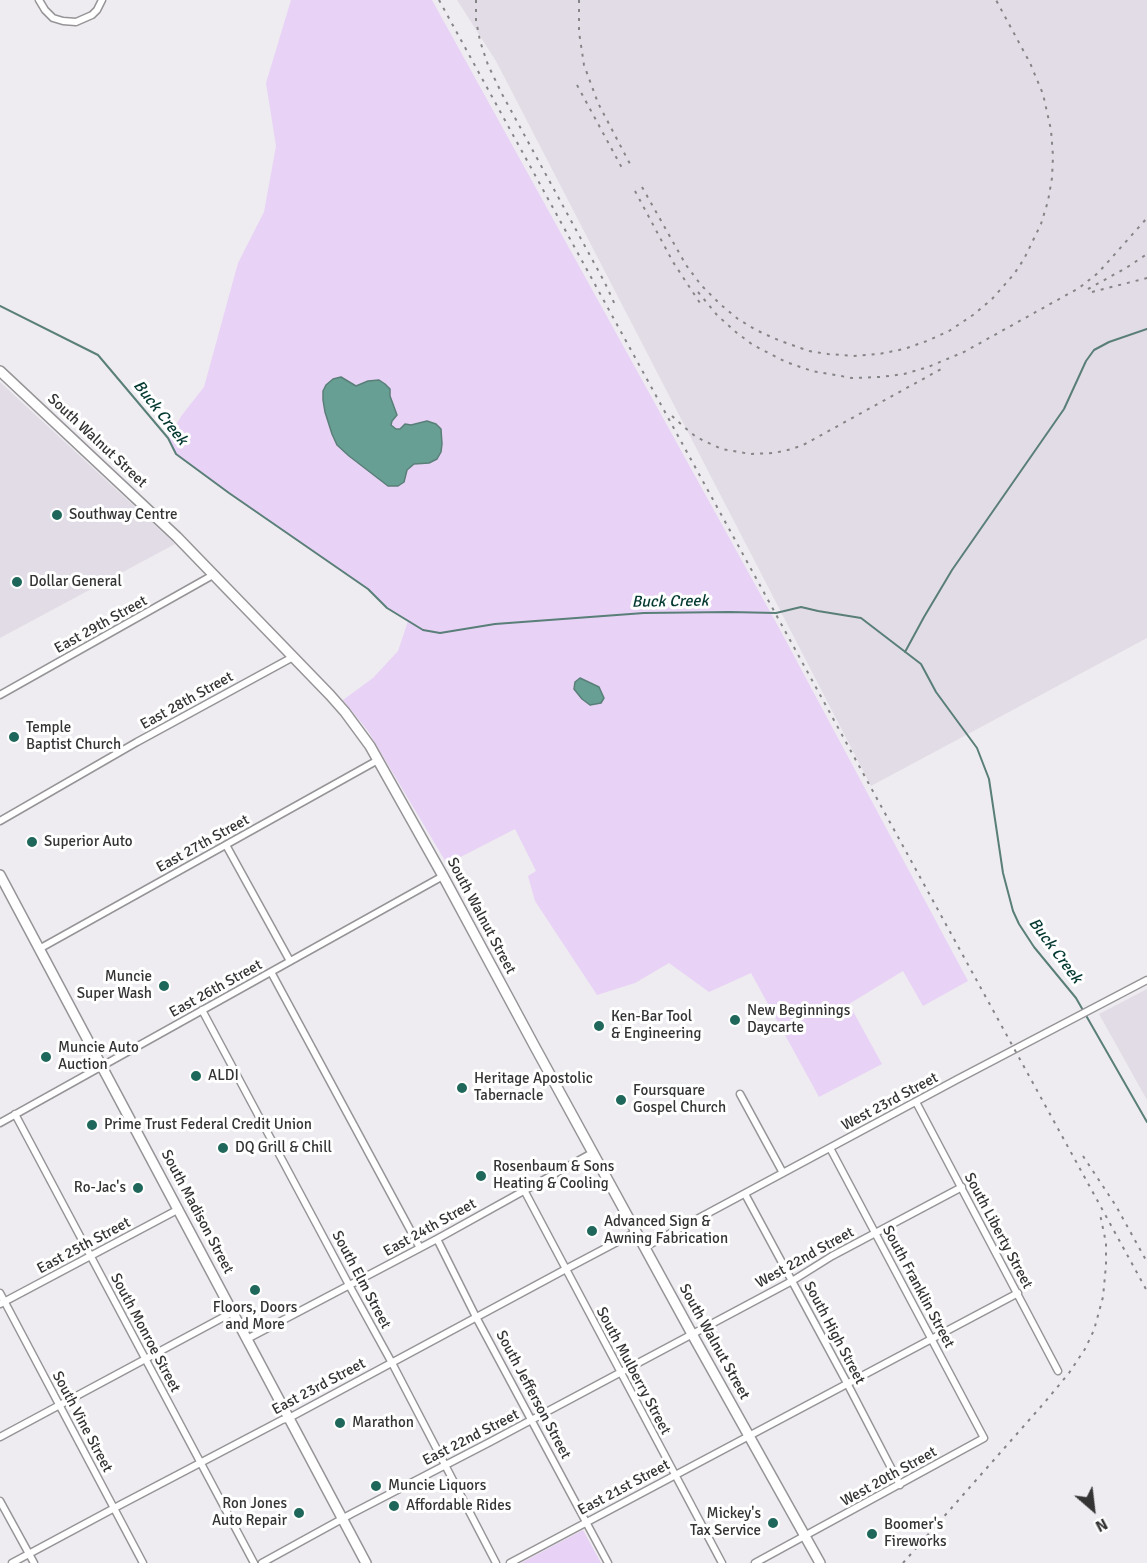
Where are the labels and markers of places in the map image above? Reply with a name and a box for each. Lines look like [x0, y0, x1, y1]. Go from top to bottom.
place label: Southway Centre [69, 506, 178, 524]
marker: Southway Centre [50, 508, 64, 522]
place label: Dollar General [29, 573, 122, 591]
marker: Dollar General [10, 575, 24, 589]
place label: Temple Baptist Church [26, 719, 121, 754]
marker: Temple Baptist Church [7, 730, 21, 744]
place label: Superior Auto [44, 833, 133, 851]
marker: Superior Auto [25, 835, 39, 849]
place label: Muncie Super Wash [77, 968, 152, 1003]
marker: Muncie Super Wash [157, 979, 171, 993]
place label: New Beginnings Daycarte [747, 1002, 850, 1037]
place label: Ken-Bar Tool & Engineering [611, 1008, 701, 1043]
marker: New Beginnings Daycarte [728, 1013, 742, 1027]
marker: Ken-Bar Tool & Engineering [592, 1019, 606, 1033]
place label: Muncie Auto Auction [58, 1039, 139, 1074]
marker: Muncie Auto Auction [39, 1050, 53, 1064]
place label: ALDI [208, 1067, 239, 1085]
marker: ALDI [189, 1069, 203, 1083]
place label: Heritage Apostolic Tabernacle [474, 1070, 593, 1105]
marker: Heritage Apostolic Tabernacle [455, 1081, 469, 1095]
place label: Foursquare Gospel Church [633, 1082, 726, 1117]
marker: Foursquare Gospel Church [614, 1093, 628, 1107]
place label: Prime Trust Federal Credit Union [104, 1116, 312, 1134]
marker: Prime Trust Federal Credit Union [85, 1118, 99, 1132]
place label: DQ Grill & Chill [235, 1139, 332, 1157]
marker: DQ Grill & Chill [216, 1141, 230, 1155]
place label: Rosenbaum & Sons Heating & Cooling [493, 1158, 614, 1193]
marker: Rosenbaum & Sons Heating & Cooling [474, 1169, 488, 1183]
place label: Ro-Jac's [74, 1179, 126, 1197]
marker: Ro-Jac's [131, 1181, 145, 1195]
place label: Advanced Sign & Awning Fabrication [604, 1213, 728, 1248]
marker: Advanced Sign & Awning Fabrication [585, 1224, 599, 1238]
marker: Floors, Doors and More [248, 1283, 262, 1297]
place label: Floors, Doors and More [213, 1299, 297, 1334]
place label: Marathon [352, 1414, 414, 1432]
marker: Marathon [333, 1416, 347, 1430]
place label: Muncie Liquors [388, 1477, 486, 1495]
marker: Muncie Liquors [369, 1479, 383, 1493]
place label: Ron Jones Auto Repair [212, 1495, 287, 1530]
place label: Affordable Rides [406, 1497, 511, 1515]
marker: Affordable Rides [387, 1499, 401, 1513]
place label: Mickey's Tax Service [690, 1505, 761, 1540]
marker: Ron Jones Auto Repair [292, 1506, 306, 1520]
marker: Mickey's Tax Service [766, 1516, 780, 1530]
place label: Boomer's Fireworks [884, 1516, 946, 1551]
marker: Boomer's Fireworks [865, 1527, 879, 1541]

